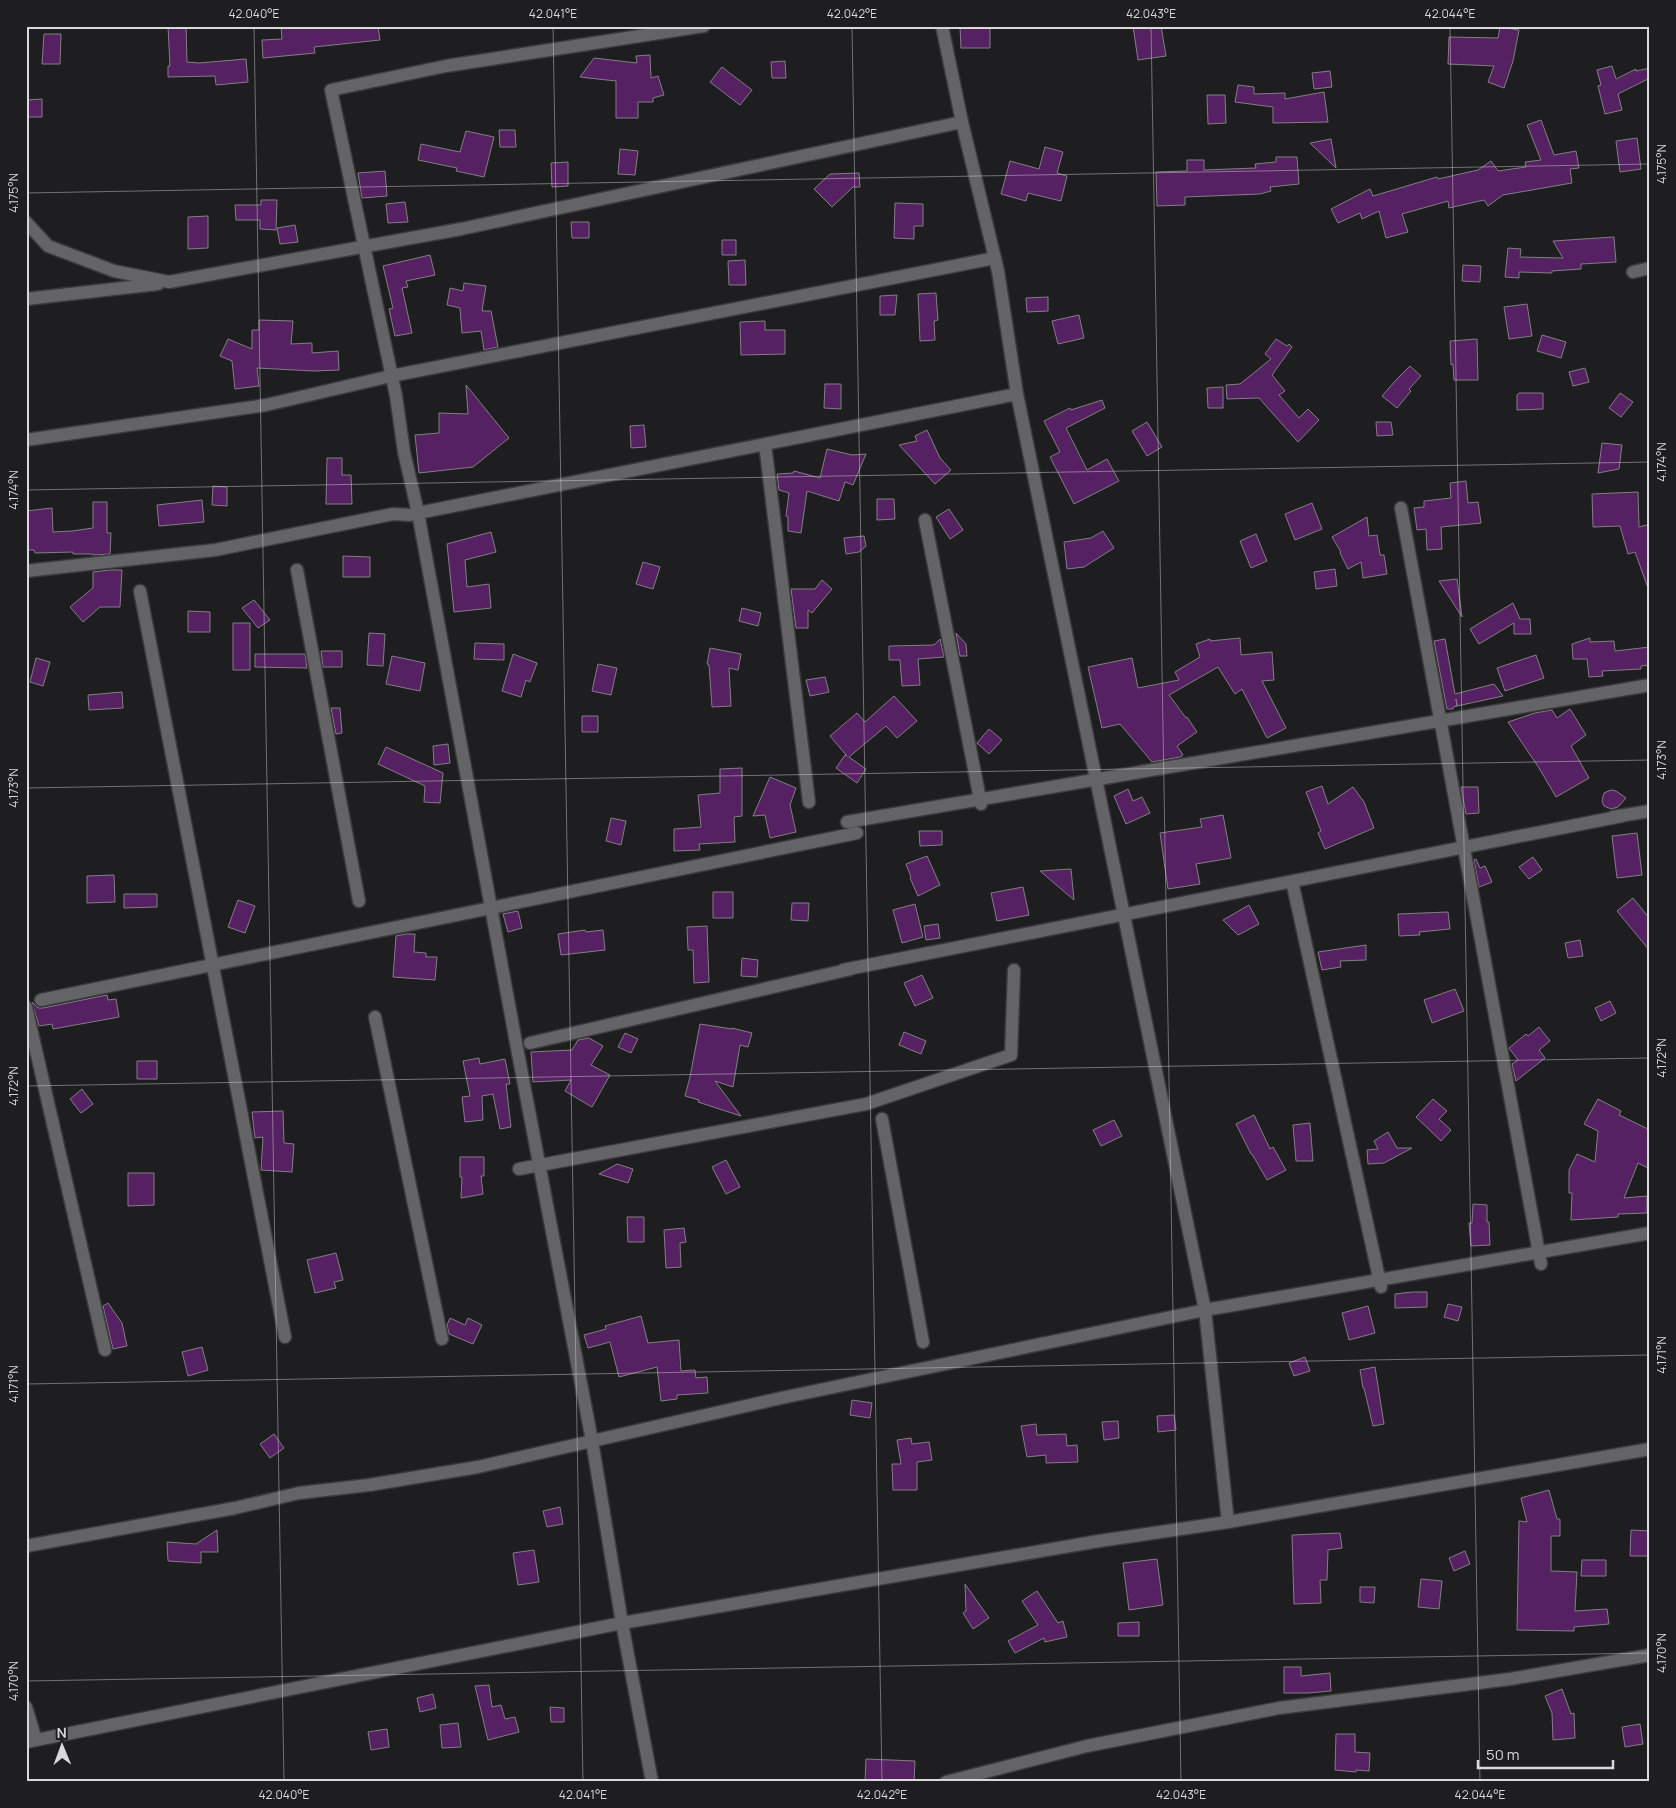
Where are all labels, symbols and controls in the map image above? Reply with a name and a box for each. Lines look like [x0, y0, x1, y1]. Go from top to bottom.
text: 42.040°E [229, 5, 280, 22]
text: 42.041°E [529, 5, 577, 22]
text: 42.042°E [827, 5, 877, 22]
text: 42.043°E [1126, 5, 1176, 22]
text: 42.044°E [1425, 5, 1476, 22]
text: 4.175°N [1653, 144, 1670, 184]
text: 4.175°N [5, 173, 22, 213]
text: 4.174°N [1653, 442, 1670, 482]
text: 4.174°N [5, 470, 22, 510]
text: 4.173°N [1653, 740, 1670, 780]
text: 4.173°N [5, 768, 22, 808]
text: 4.172°N [1653, 1038, 1670, 1078]
text: 4.172°N [5, 1066, 22, 1106]
text: 4.171°N [1653, 1336, 1670, 1374]
text: 4.171°N [5, 1365, 22, 1403]
text: 4.170°N [1653, 1633, 1670, 1673]
text: 4.170°N [5, 1661, 22, 1701]
north arrow [38, 1720, 88, 1770]
text: N [57, 1723, 67, 1742]
scale bar [1478, 1738, 1614, 1770]
text: 50 m [1486, 1744, 1520, 1765]
text: 42.040°E [259, 1786, 310, 1803]
text: 42.041°E [559, 1786, 607, 1803]
text: 42.042°E [857, 1786, 907, 1803]
text: 42.043°E [1156, 1786, 1206, 1803]
text: 42.044°E [1455, 1786, 1506, 1803]

